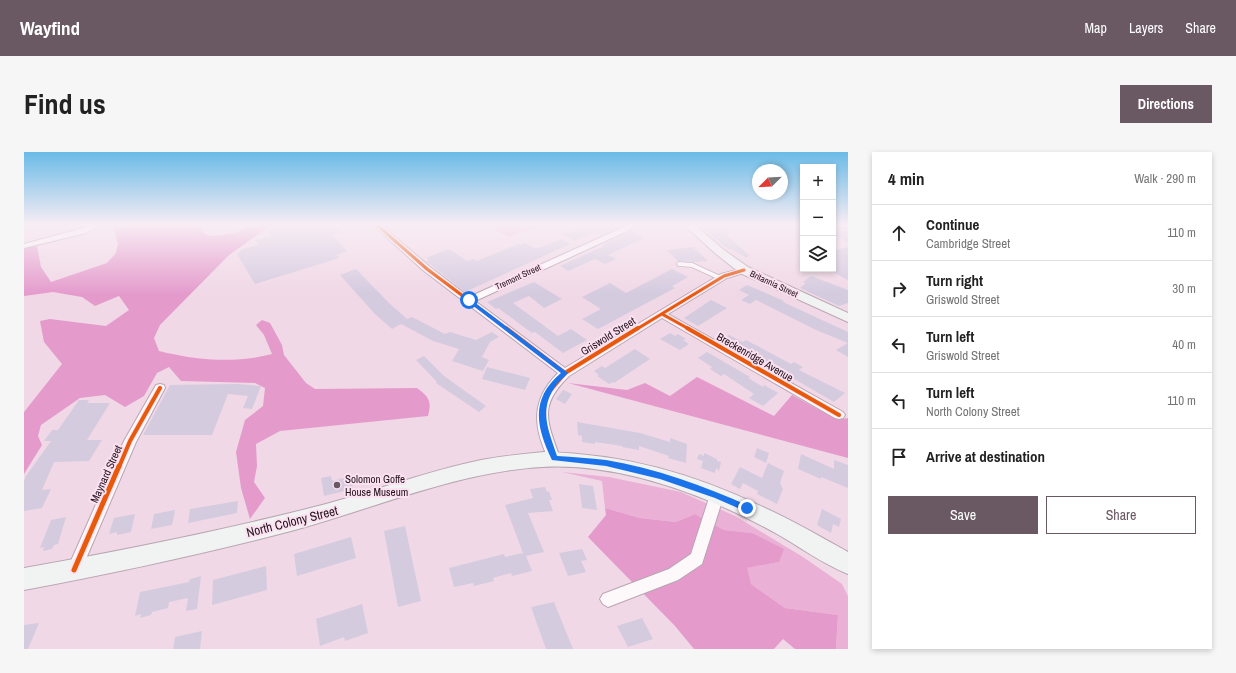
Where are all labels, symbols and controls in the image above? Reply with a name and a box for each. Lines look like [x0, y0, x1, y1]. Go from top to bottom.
text: Wayfind [20, 15, 80, 41]
text: Map [1085, 19, 1107, 37]
text: Layers [1129, 19, 1163, 37]
text: Share [1185, 19, 1216, 37]
text: Find us [24, 85, 106, 123]
button: Directions [1120, 85, 1212, 123]
north arrow [752, 164, 788, 200]
map controls [800, 164, 836, 272]
button: + [800, 164, 836, 200]
text: 4 min [888, 167, 924, 190]
text: Walk · 290 m [1134, 170, 1196, 187]
button: − [800, 200, 836, 236]
text: Continue [926, 214, 979, 235]
icon: ahead [888, 222, 910, 244]
text: 110 m [1167, 224, 1196, 241]
text: Cambridge Street [926, 235, 1010, 252]
button: layers [800, 236, 836, 272]
street label: Tremont Street [493, 261, 543, 293]
street label: Britannia Street [748, 268, 800, 300]
text: Turn right [926, 270, 983, 291]
icon: right [888, 278, 910, 300]
text: 30 m [1172, 280, 1196, 297]
route start [460, 291, 478, 309]
text: Griswold Street [926, 291, 999, 308]
street label: Griswold Street [578, 313, 638, 358]
text: Turn left [926, 326, 974, 347]
street label: Breckenridge Avenue [714, 329, 796, 385]
icon: left [888, 334, 910, 356]
text: 40 m [1172, 336, 1196, 353]
text: Griswold Street [926, 347, 999, 364]
text: Turn left [926, 382, 974, 403]
icon: left [888, 390, 910, 412]
text: 110 m [1167, 392, 1196, 409]
text: North Colony Street [926, 403, 1020, 420]
street label: Maynard Street [87, 443, 125, 505]
icon: arrive [888, 446, 910, 468]
text: Arrive at destination [926, 446, 1045, 467]
place label: Solomon Goffe House Museum [345, 472, 408, 499]
marker: Solomon Goffe House Museum [332, 480, 342, 490]
button: Save [888, 496, 1038, 534]
button: Share [1046, 496, 1196, 534]
route end [738, 499, 756, 517]
street label: North Colony Street [245, 502, 340, 541]

